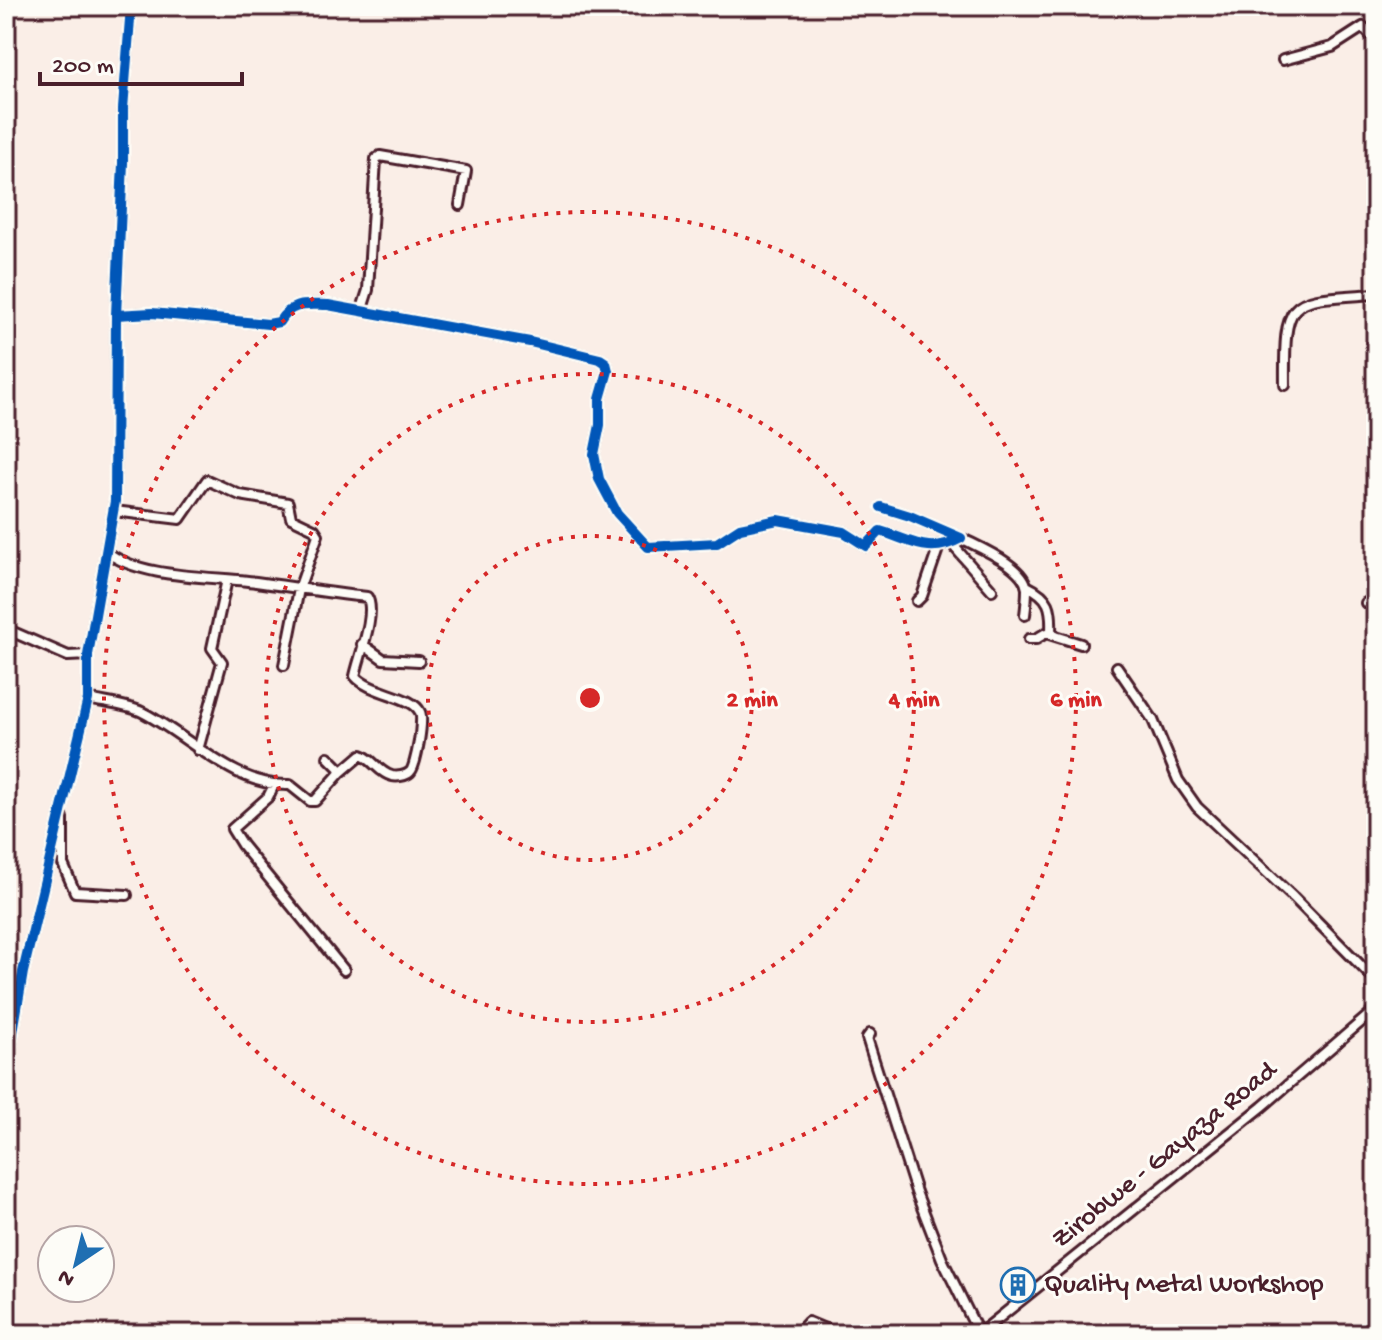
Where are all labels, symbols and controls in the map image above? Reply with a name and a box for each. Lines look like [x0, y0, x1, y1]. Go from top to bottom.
scale bar [40, 36, 242, 86]
text: 200 m [52, 53, 114, 82]
centre of rings [576, 684, 604, 712]
text: 2 min [726, 687, 778, 716]
text: 4 min [888, 687, 940, 716]
text: 6 min [1050, 687, 1102, 716]
street label: Zirobwe - Gayaza Road [1046, 1053, 1286, 1257]
north arrow [36, 1224, 116, 1304]
text: N [53, 1262, 80, 1292]
building icon: Quality Metal Workshop [999, 1266, 1037, 1304]
place label: Quality Metal Workshop [1044, 1269, 1324, 1302]

